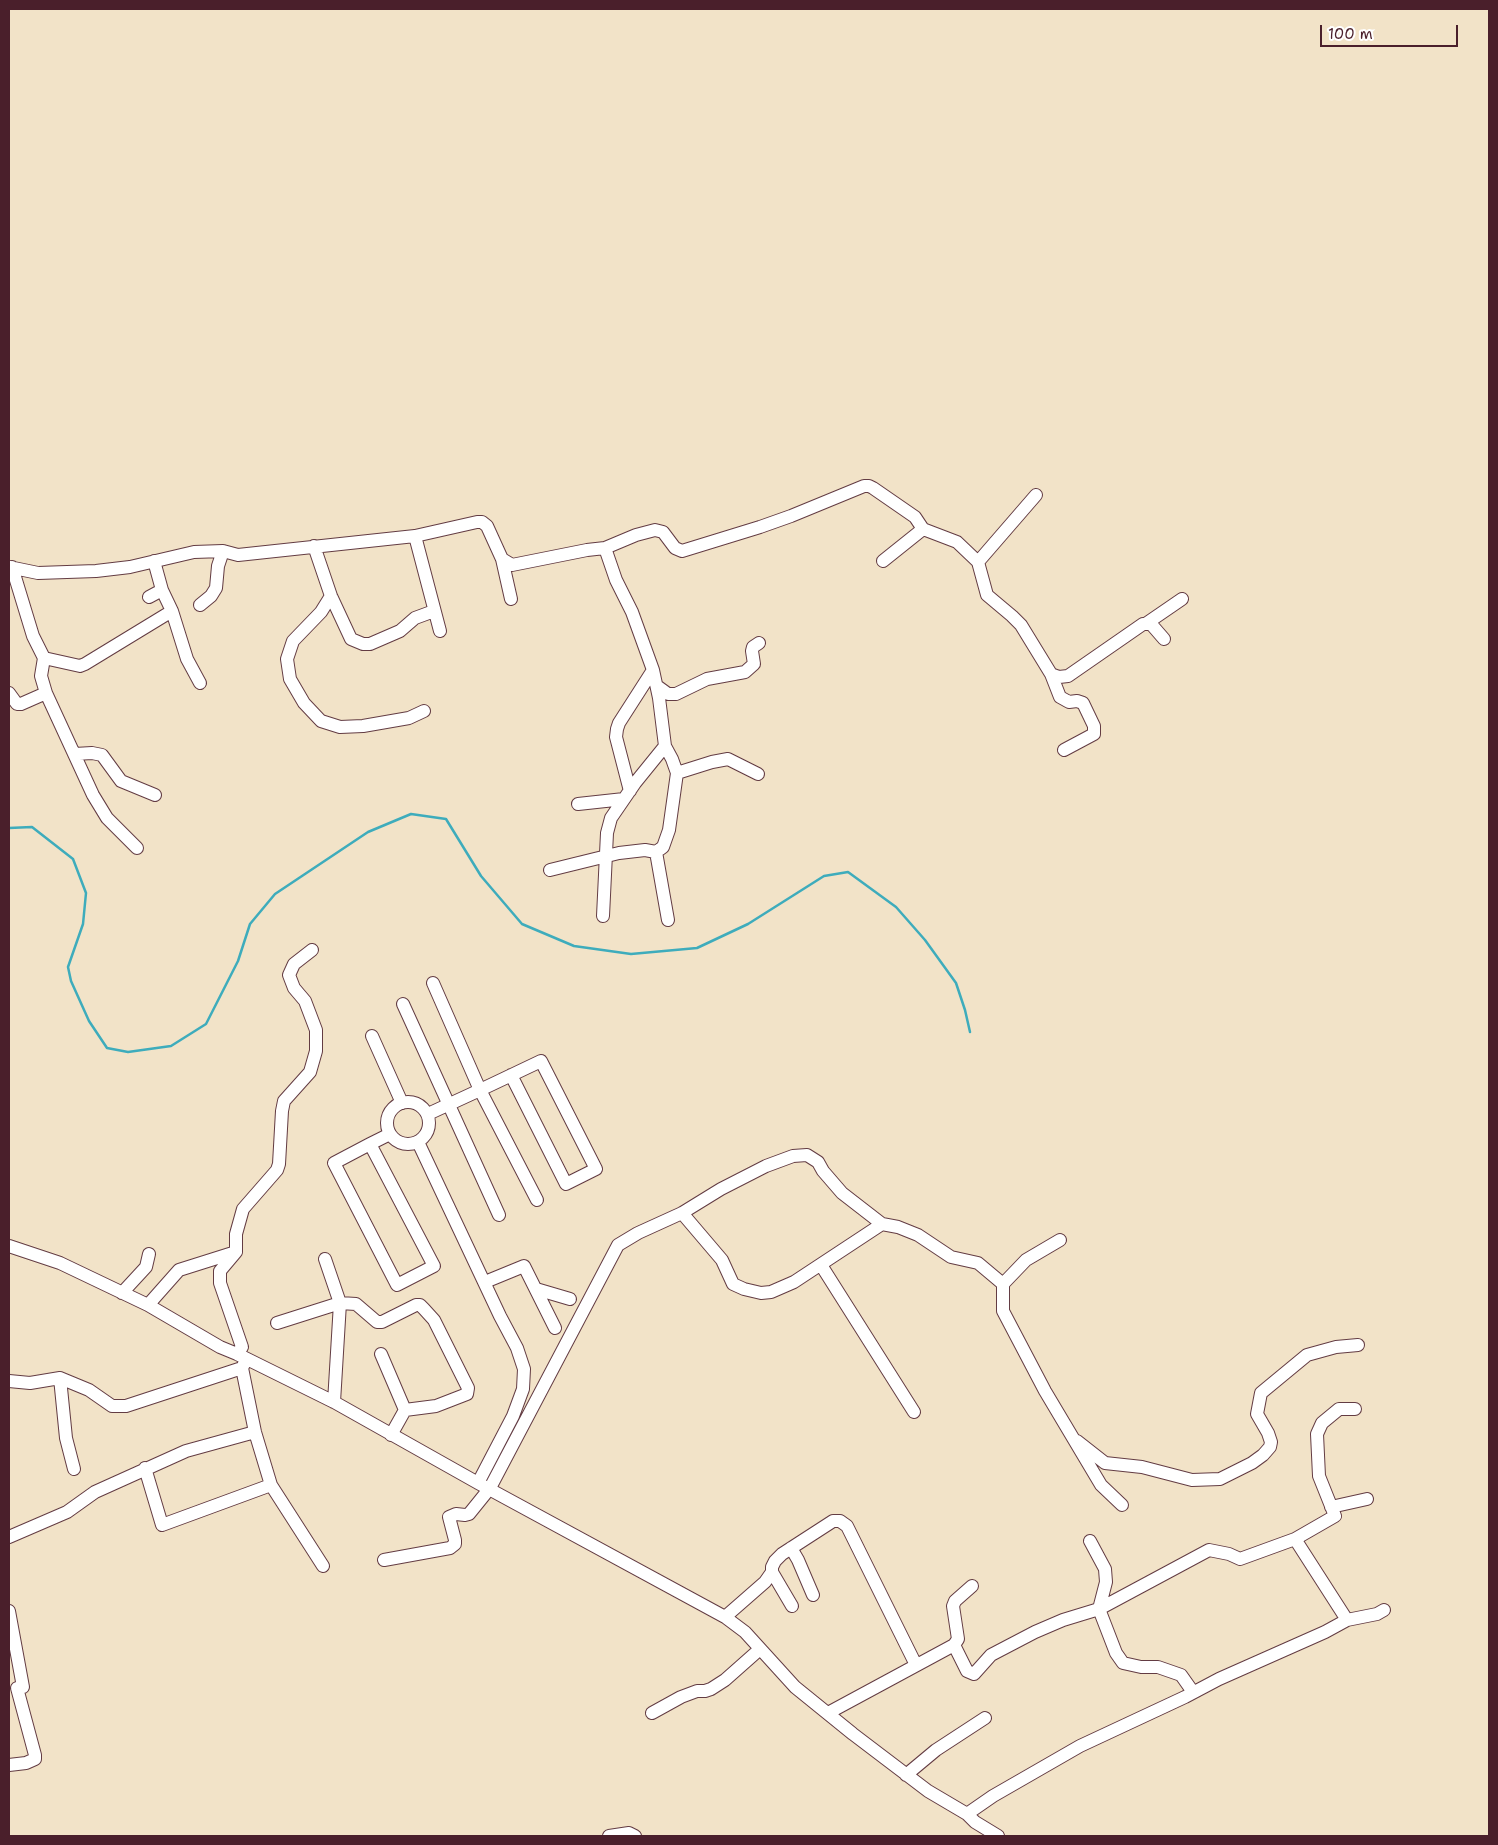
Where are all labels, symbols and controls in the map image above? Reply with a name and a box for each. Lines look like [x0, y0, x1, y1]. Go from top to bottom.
scale bar [1323, 15, 1460, 47]
text: 100 m [1328, 24, 1373, 44]

